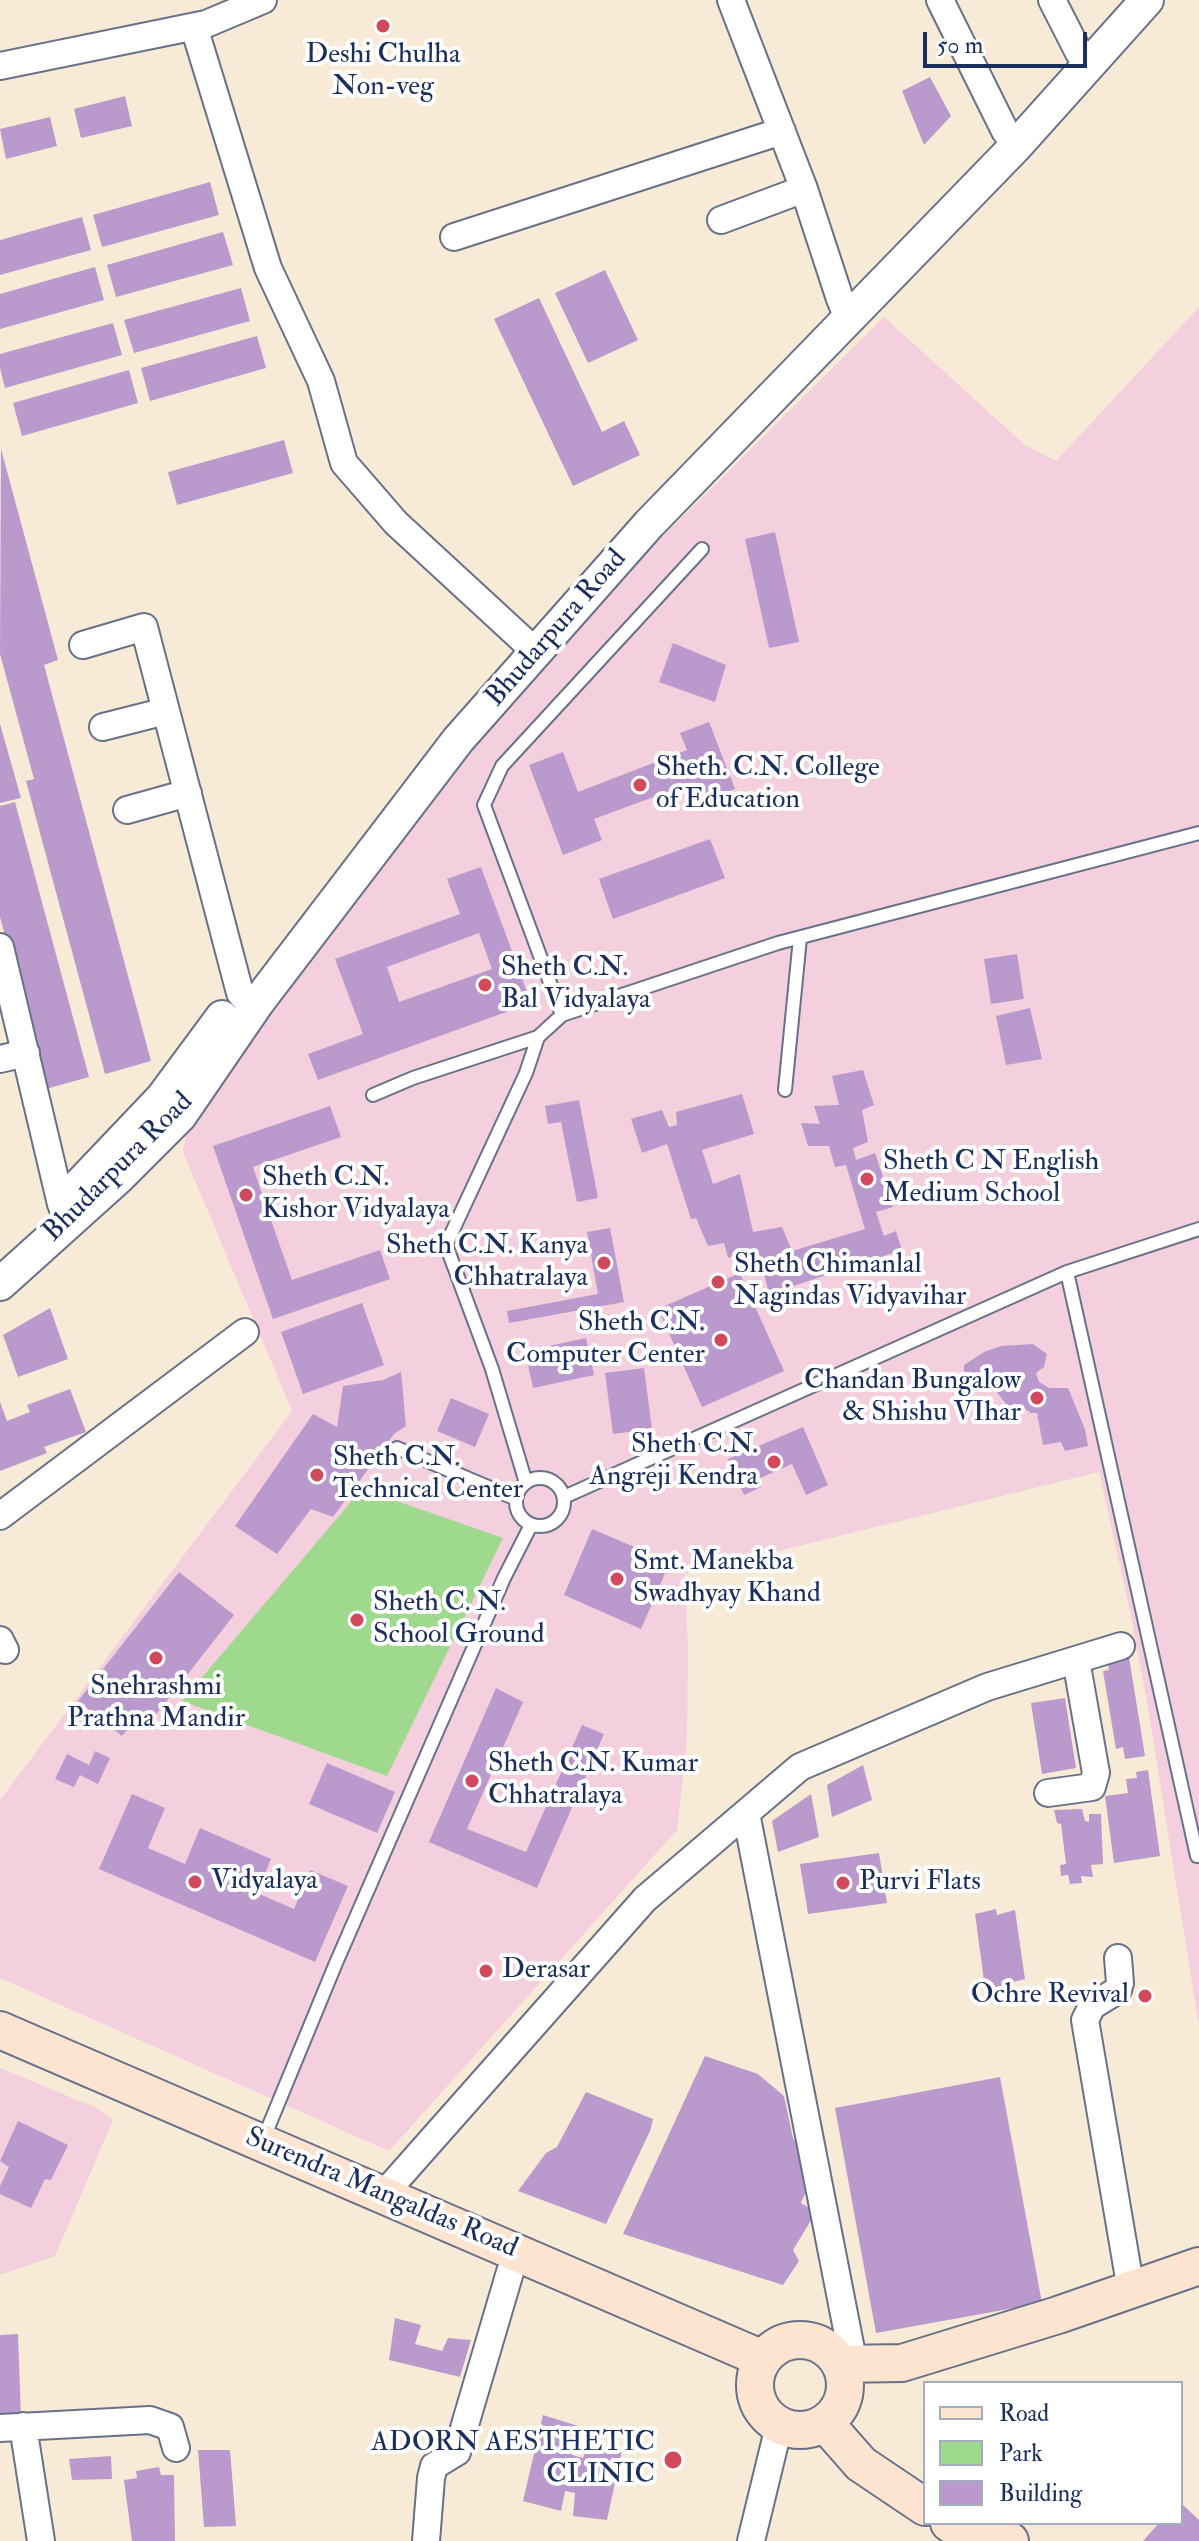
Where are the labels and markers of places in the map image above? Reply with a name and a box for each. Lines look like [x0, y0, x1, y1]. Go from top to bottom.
marker: Deshi Chulha Non-veg [374, 17, 392, 35]
place label: Deshi Chulha Non-veg [306, 39, 460, 105]
place label: Sheth. C.N. College of Education [656, 752, 880, 818]
marker: Sheth. C.N. College of Education [631, 776, 649, 794]
place label: Sheth C.N. Bal Vidyalaya [501, 952, 651, 1018]
marker: Sheth C.N. Bal Vidyalaya [476, 976, 494, 994]
place label: Sheth C N English Medium School [883, 1146, 1099, 1212]
place label: Sheth C.N. Kishor Vidyalaya [262, 1162, 450, 1228]
marker: Sheth C N English Medium School [858, 1170, 876, 1188]
marker: Sheth C.N. Kishor Vidyalaya [237, 1186, 255, 1204]
place label: Sheth C.N. Kanya Chhatralaya [386, 1230, 588, 1296]
place label: Sheth Chimanlal Nagindas Vidyavihar [734, 1249, 967, 1315]
marker: Sheth C.N. Kanya Chhatralaya [595, 1254, 613, 1272]
marker: Sheth Chimanlal Nagindas Vidyavihar [709, 1273, 727, 1291]
place label: Sheth C.N. Computer Center [506, 1307, 705, 1373]
marker: Sheth C.N. Computer Center [712, 1331, 730, 1349]
place label: Chandan Bungalow & Shishu VIhar [804, 1365, 1021, 1431]
marker: Chandan Bungalow & Shishu VIhar [1028, 1389, 1046, 1407]
place label: Sheth C.N. Angreji Kendra [589, 1429, 758, 1495]
place label: Sheth C.N. Technical Center [333, 1442, 523, 1508]
marker: Sheth C.N. Angreji Kendra [765, 1453, 783, 1471]
marker: Sheth C.N. Technical Center [308, 1466, 326, 1484]
place label: Smt. Manekba Swadhyay Khand [633, 1546, 821, 1612]
marker: Smt. Manekba Swadhyay Khand [608, 1570, 626, 1588]
place label: Sheth C. N. School Ground [373, 1587, 544, 1653]
marker: Sheth C. N. School Ground [348, 1611, 366, 1629]
marker: Snehrashmi Prathna Mandir [147, 1649, 165, 1667]
place label: Snehrashmi Prathna Mandir [67, 1671, 245, 1737]
place label: Sheth C.N. Kumar Chhatralaya [488, 1748, 698, 1814]
marker: Sheth C.N. Kumar Chhatralaya [463, 1772, 481, 1790]
place label: Vidyalaya [211, 1865, 318, 1899]
place label: Purvi Flats [859, 1866, 981, 1900]
marker: Vidyalaya [186, 1873, 204, 1891]
marker: Purvi Flats [834, 1874, 852, 1892]
place label: Derasar [502, 1954, 590, 1988]
marker: Derasar [477, 1962, 495, 1980]
place label: Ochre Revival [971, 1979, 1129, 2013]
marker: Ochre Revival [1136, 1987, 1154, 2005]
place label: ADORN AESTHETIC CLINIC [371, 2427, 655, 2493]
marker: ADORN AESTHETIC CLINIC [662, 2449, 684, 2471]

